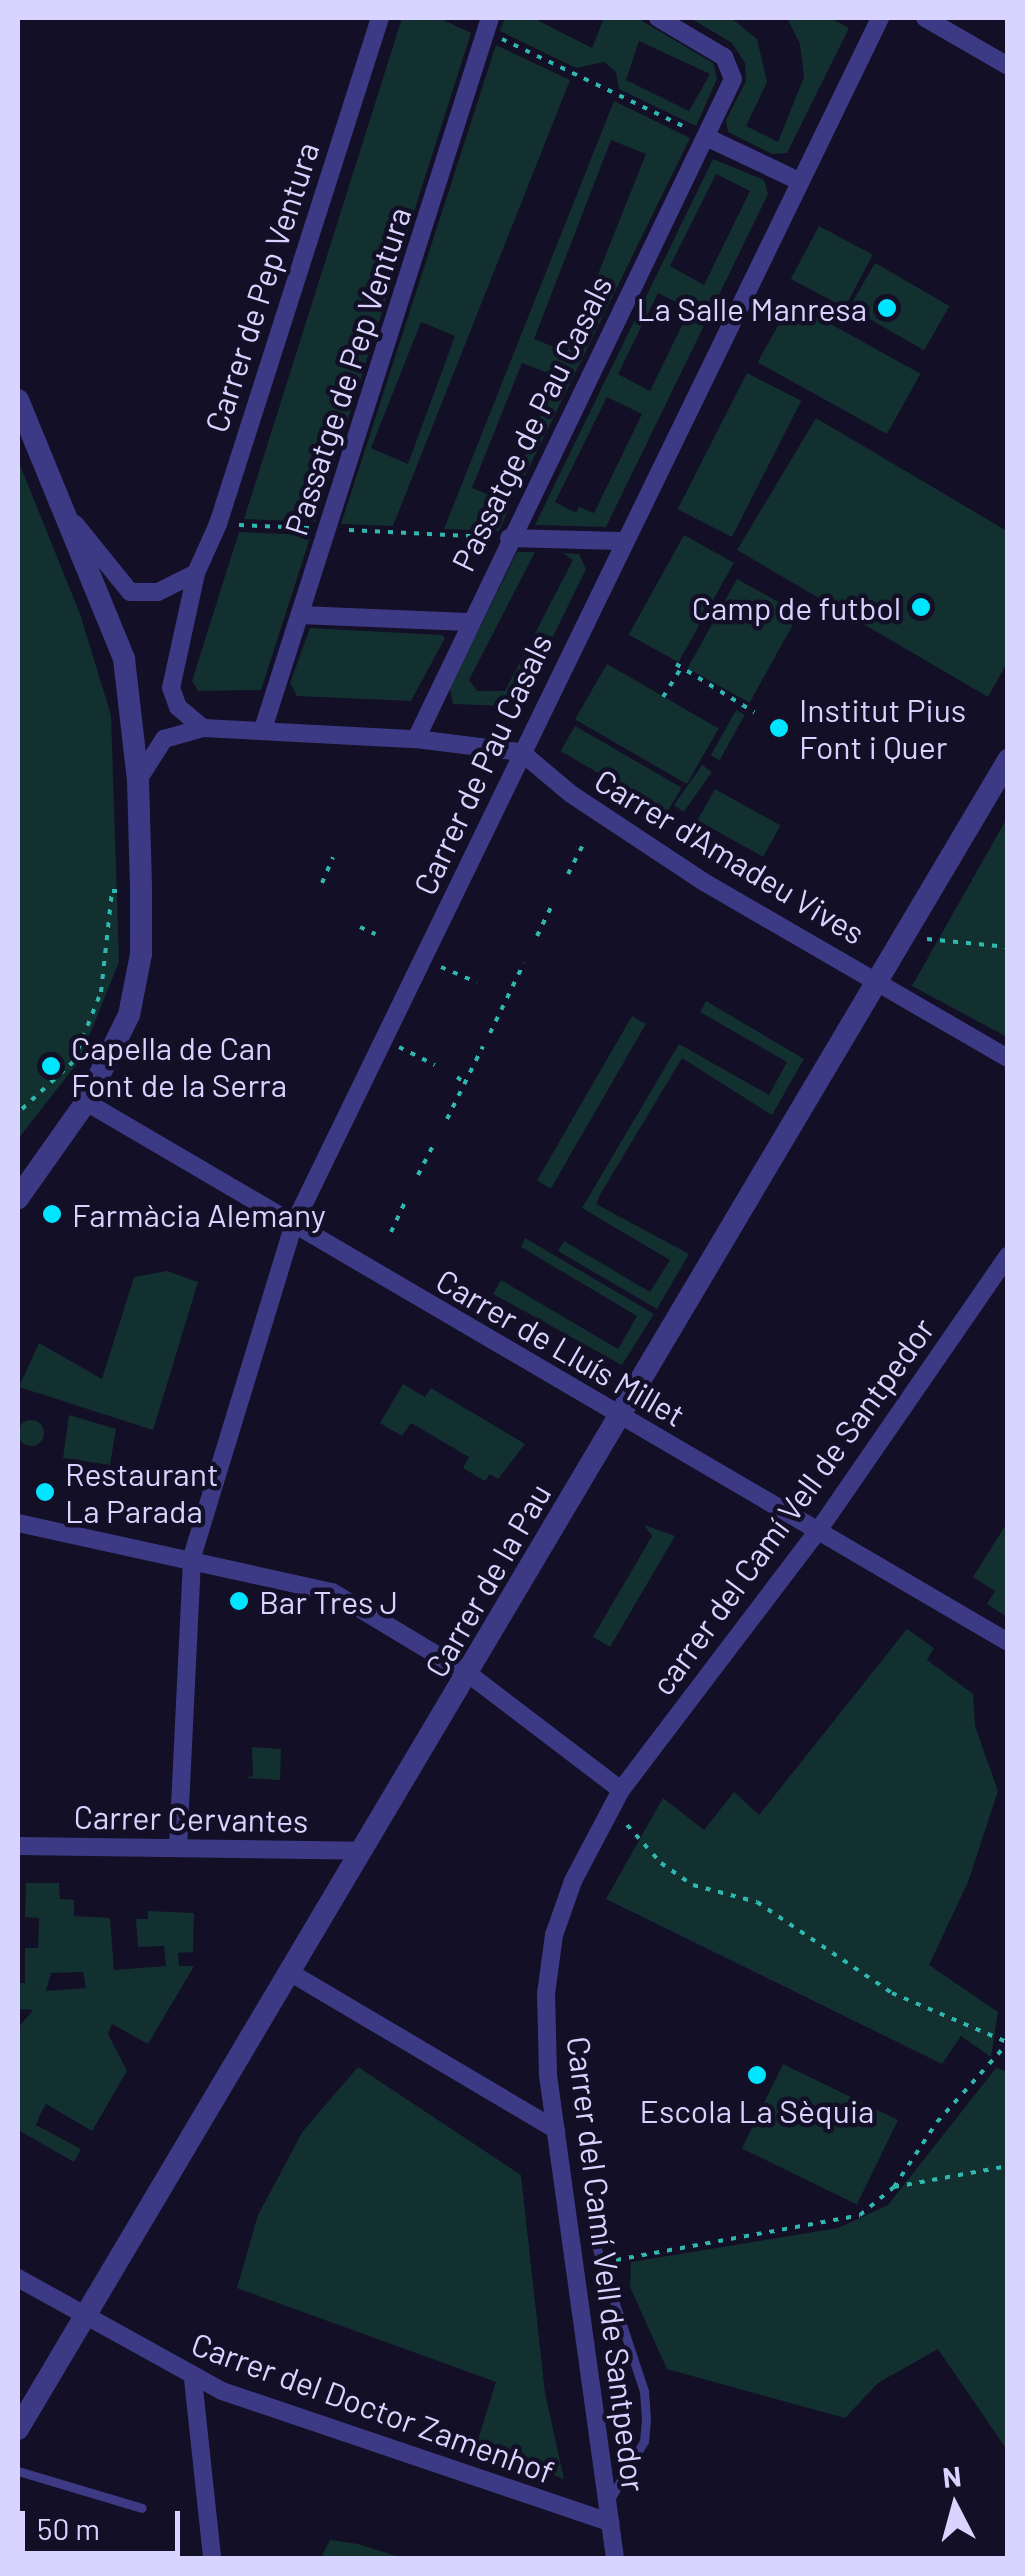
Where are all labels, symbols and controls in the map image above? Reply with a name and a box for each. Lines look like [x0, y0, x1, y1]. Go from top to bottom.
street label: Carrer de Pep Ventura [196, 137, 326, 437]
street label: Passatge de Pep Ventura [276, 202, 418, 540]
street label: Passatge de Pau Casals [443, 269, 619, 577]
place label: La Salle Manresa [636, 289, 867, 327]
marker: La Salle Manresa [876, 297, 898, 319]
place label: Camp de futbol [692, 588, 901, 626]
marker: Camp de futbol [910, 596, 932, 618]
street label: Carrer de Pau Casals [405, 627, 559, 901]
place label: Institut Pius Font i Quer [799, 691, 966, 766]
marker: Institut Pius Font i Quer [768, 717, 790, 739]
street label: Carrer d'Amadeu Vives [588, 760, 872, 952]
place label: Capella de Can Font de la Serra [71, 1029, 287, 1104]
marker: Capella de Can Font de la Serra [40, 1055, 62, 1077]
place label: Farmàcia Alemany [72, 1195, 326, 1233]
marker: Farmàcia Alemany [41, 1203, 63, 1225]
street label: Carrer de Lluís Millet [430, 1260, 692, 1434]
street label: carrer del Camí Vell de Santpedor [642, 1310, 942, 1702]
place label: Restaurant La Parada [65, 1455, 219, 1530]
street label: Carrer de la Pau [416, 1476, 558, 1684]
marker: Restaurant La Parada [34, 1481, 56, 1503]
place label: Bar Tres J [259, 1582, 398, 1620]
marker: Bar Tres J [228, 1590, 250, 1612]
street label: Carrer Cervantes [73, 1797, 309, 1839]
street label: Carrer del Camí Vell de Santpedor [560, 2034, 654, 2494]
marker: Escola La Sèquia [746, 2064, 768, 2086]
place label: Escola La Sèquia [640, 2091, 874, 2129]
street label: Carrer del Doctor Zamenhof [187, 2324, 559, 2490]
north arrow [905, 2456, 1005, 2556]
text: N [941, 2458, 963, 2494]
scale bar [25, 2491, 185, 2553]
text: 50 m [37, 2510, 100, 2546]

